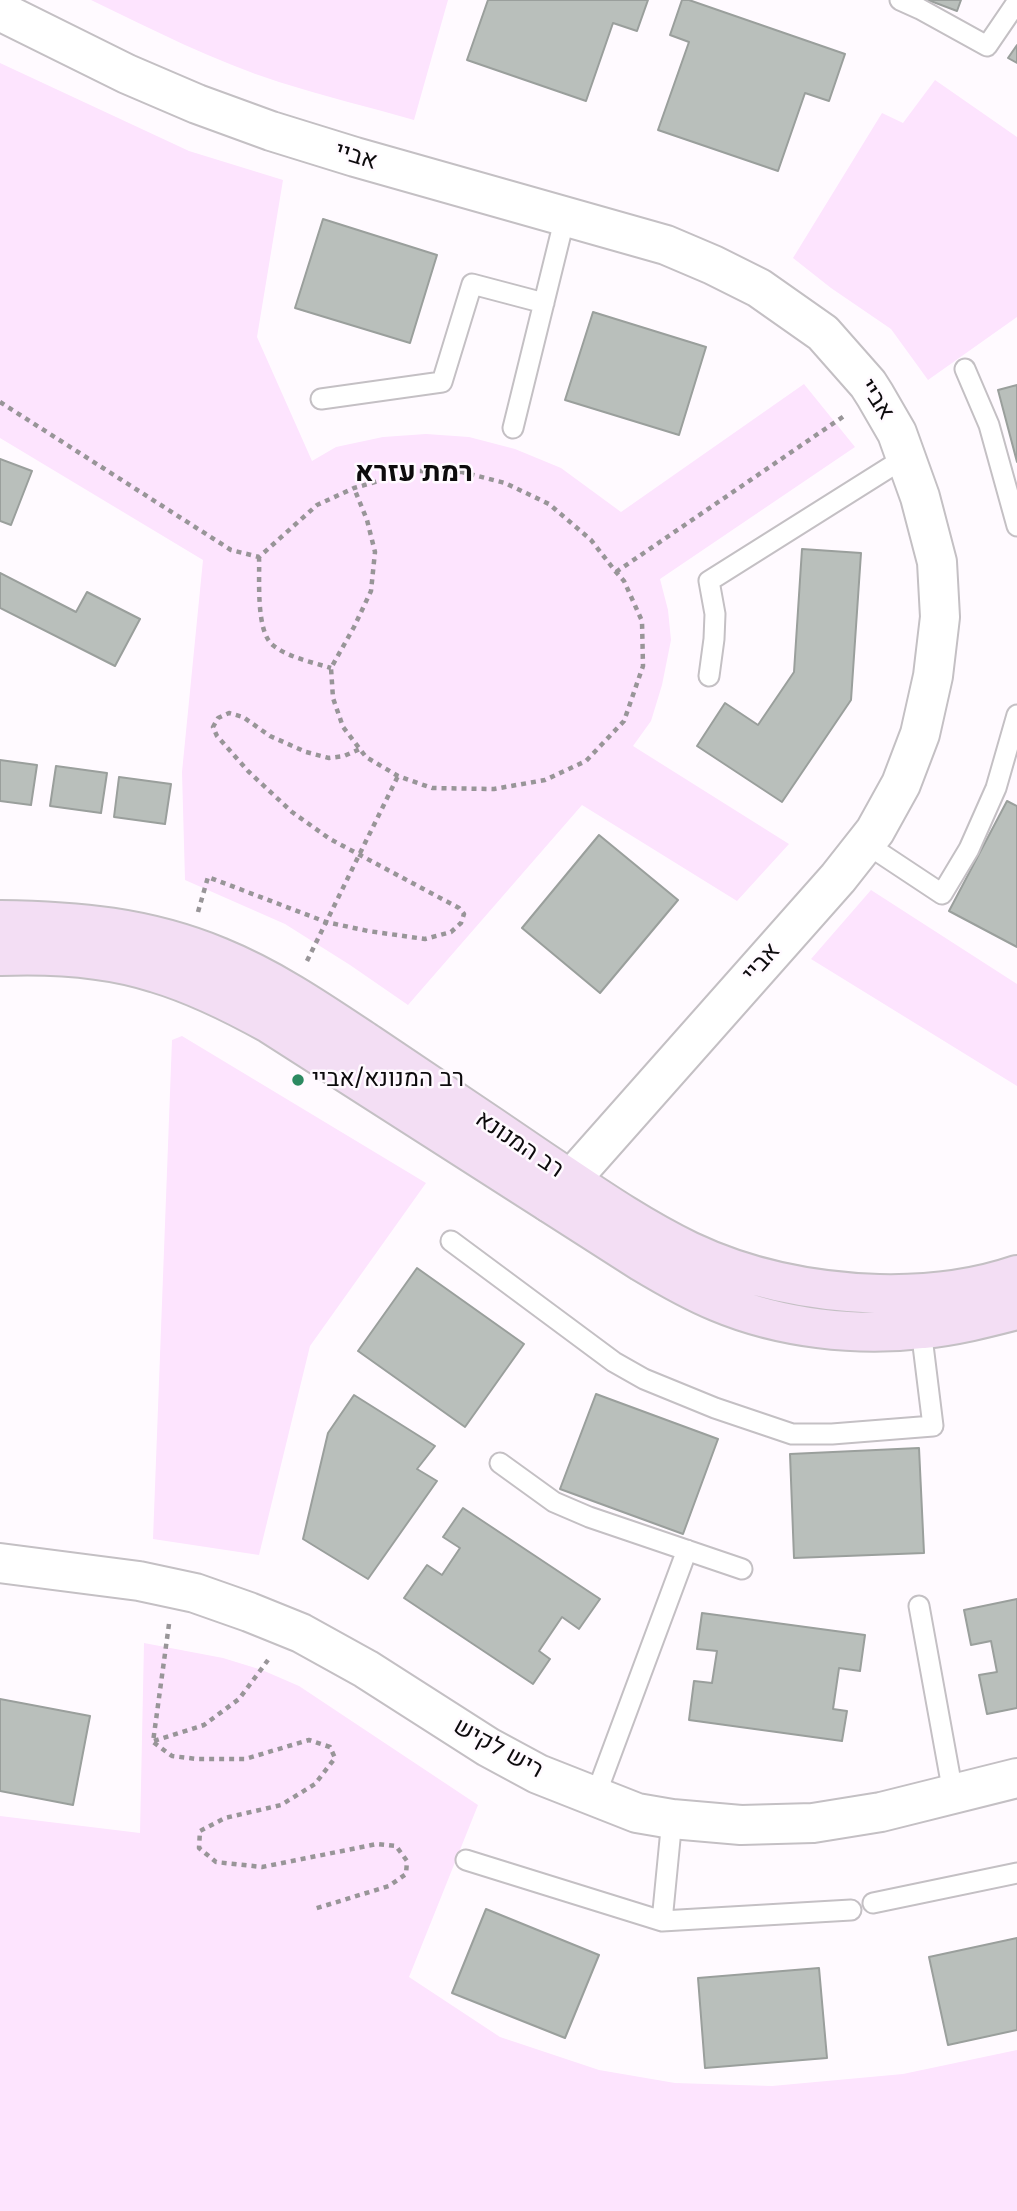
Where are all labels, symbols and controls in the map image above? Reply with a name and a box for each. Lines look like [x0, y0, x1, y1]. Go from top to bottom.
street label: אביי [331, 137, 381, 177]
street label: אביי [852, 374, 900, 426]
district label: רמת עזרא [355, 457, 473, 491]
street label: אביי [737, 938, 787, 988]
place label: רב המנונא/אביי [312, 1066, 464, 1094]
marker: רב המנונא/אביי [290, 1072, 306, 1088]
street label: רב המנונא [469, 1105, 569, 1185]
street label: ריש לקיש [448, 1713, 548, 1785]

